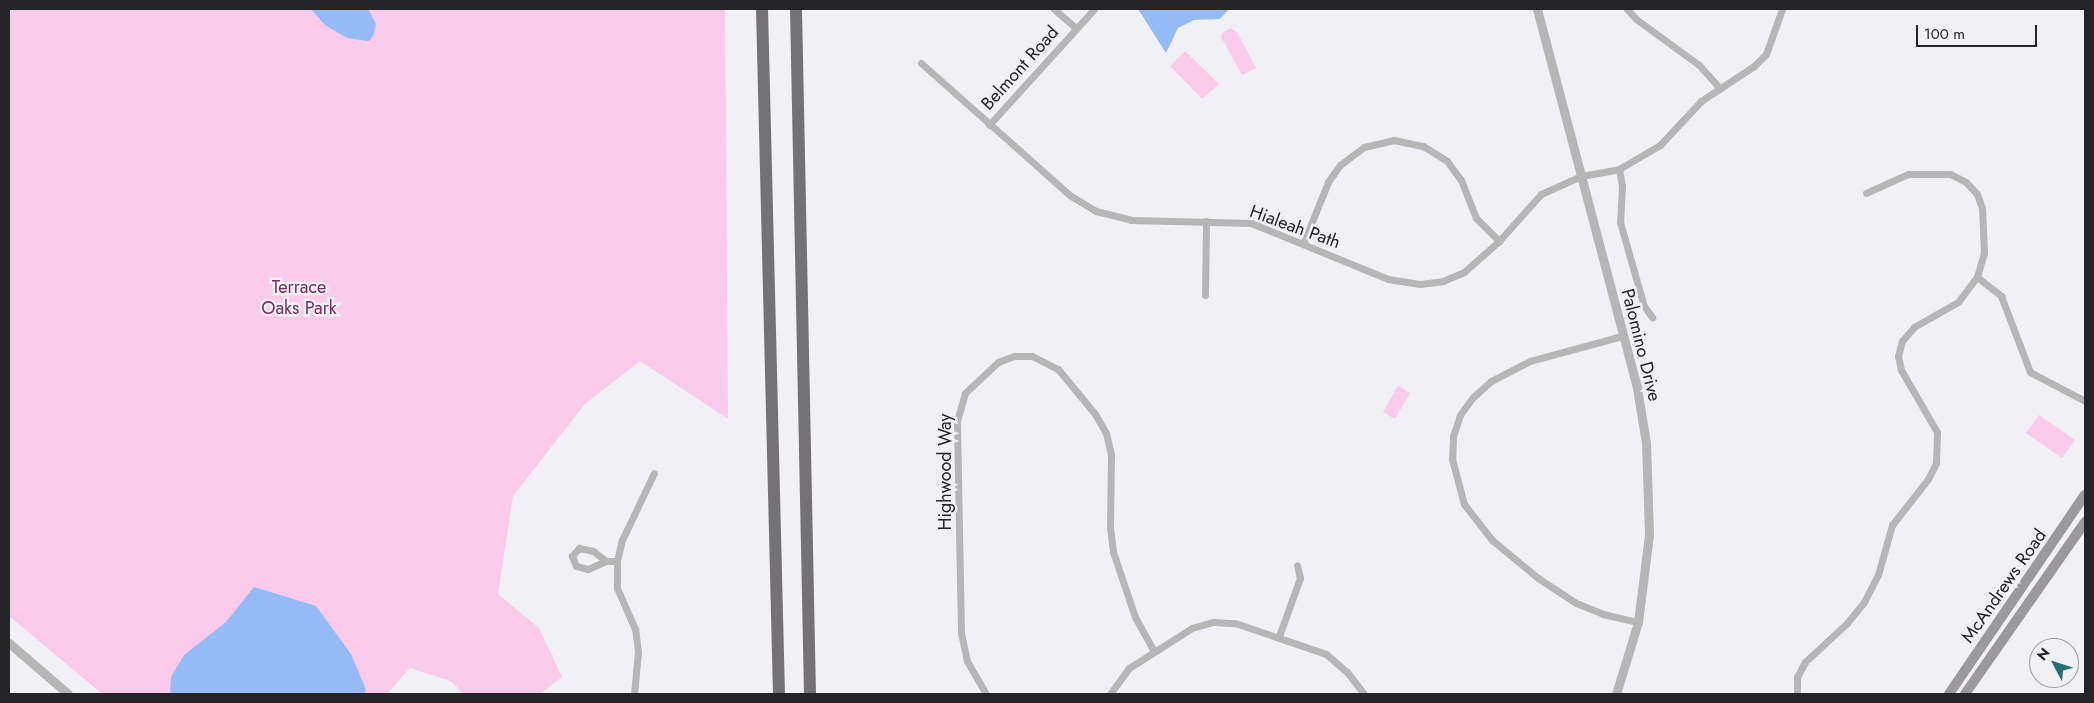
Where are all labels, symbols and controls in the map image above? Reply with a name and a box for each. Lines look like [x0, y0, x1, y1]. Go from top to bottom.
scale bar [1919, 15, 2040, 47]
street label: Belmont Road [977, 22, 1063, 114]
text: 100 m [1924, 23, 1965, 45]
street label: Hialeah Path [1247, 201, 1343, 253]
park label: Terrace Oaks Park [261, 277, 337, 320]
street label: Palomino Drive [1617, 286, 1665, 404]
street label: Highwood Way [934, 414, 956, 530]
street label: McAndrews Road [1957, 525, 2051, 647]
north arrow [2029, 638, 2079, 688]
text: N [2032, 643, 2055, 665]

